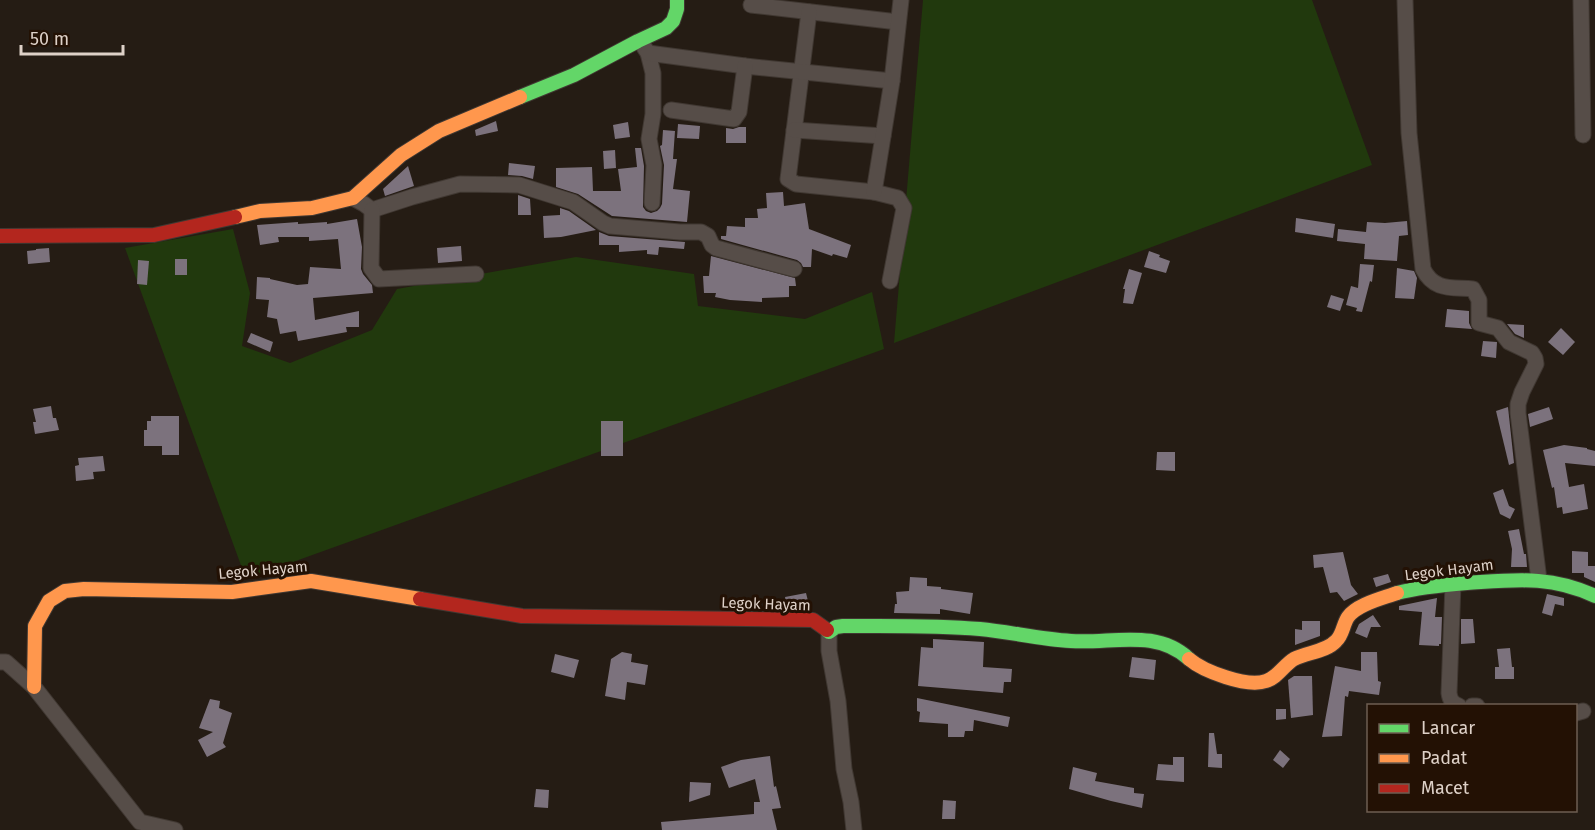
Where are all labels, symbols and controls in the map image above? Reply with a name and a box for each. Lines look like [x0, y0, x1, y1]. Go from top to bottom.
scale bar [21, 18, 123, 56]
text: 50 m [30, 28, 69, 50]
street label: Legok Hayam [1403, 556, 1495, 584]
street label: Legok Hayam [218, 557, 308, 583]
street label: Legok Hayam [721, 593, 811, 615]
legend [1367, 704, 1577, 812]
text: Lancar [1421, 717, 1475, 739]
text: Padat [1421, 747, 1468, 769]
text: Macet [1421, 777, 1470, 799]

